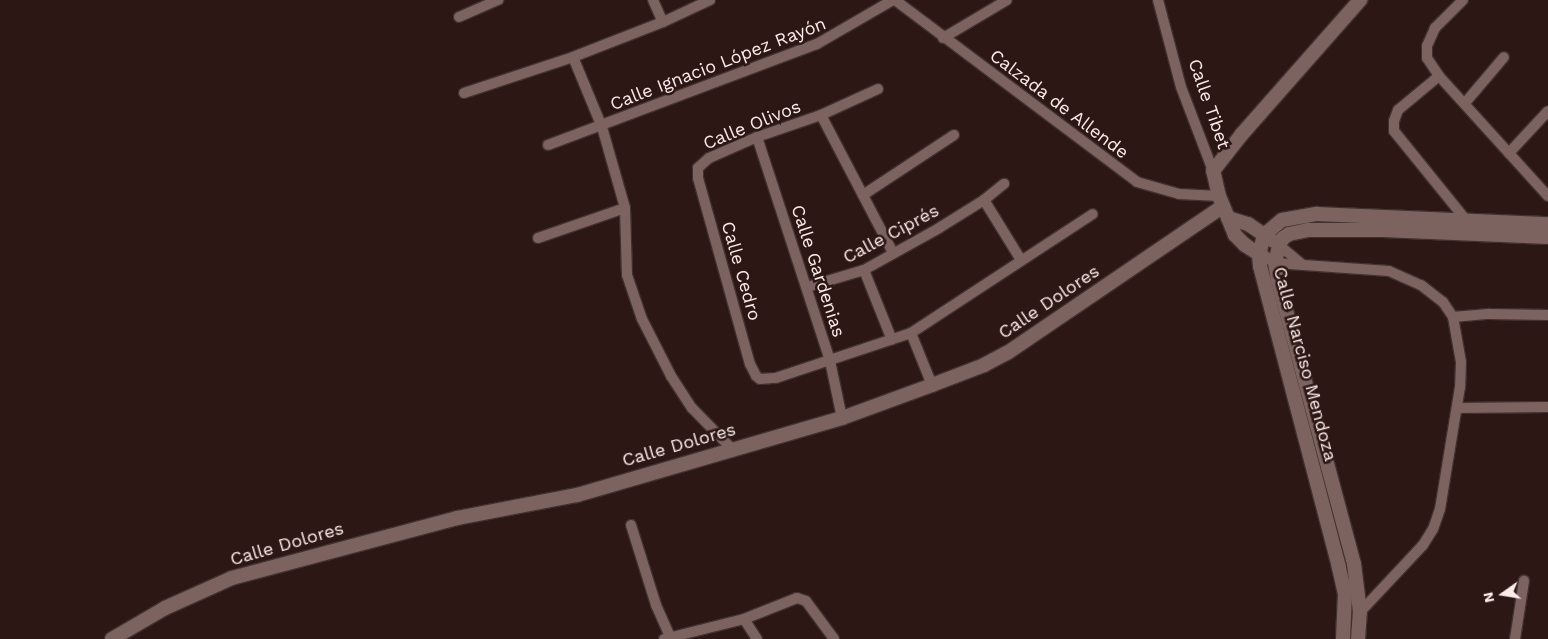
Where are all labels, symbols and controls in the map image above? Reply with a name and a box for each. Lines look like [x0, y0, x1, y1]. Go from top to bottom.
street label: Calle Ignacio López Rayón [607, 13, 829, 115]
street label: Calzada de Allende [985, 44, 1133, 164]
street label: Calle Tibet [1183, 56, 1235, 152]
street label: Calle Olivos [700, 96, 804, 154]
street label: Calle Ciprés [839, 200, 943, 268]
street label: Calle Gardenias [786, 202, 850, 340]
street label: Calle Cedro [717, 219, 765, 323]
street label: Calle Dolores [994, 260, 1104, 344]
street label: Calle Narciso Mendoza [1269, 265, 1341, 463]
street label: Calle Dolores [620, 418, 738, 472]
street label: Calle Dolores [228, 517, 346, 571]
north arrow [1478, 569, 1528, 619]
text: N [1479, 591, 1497, 604]

